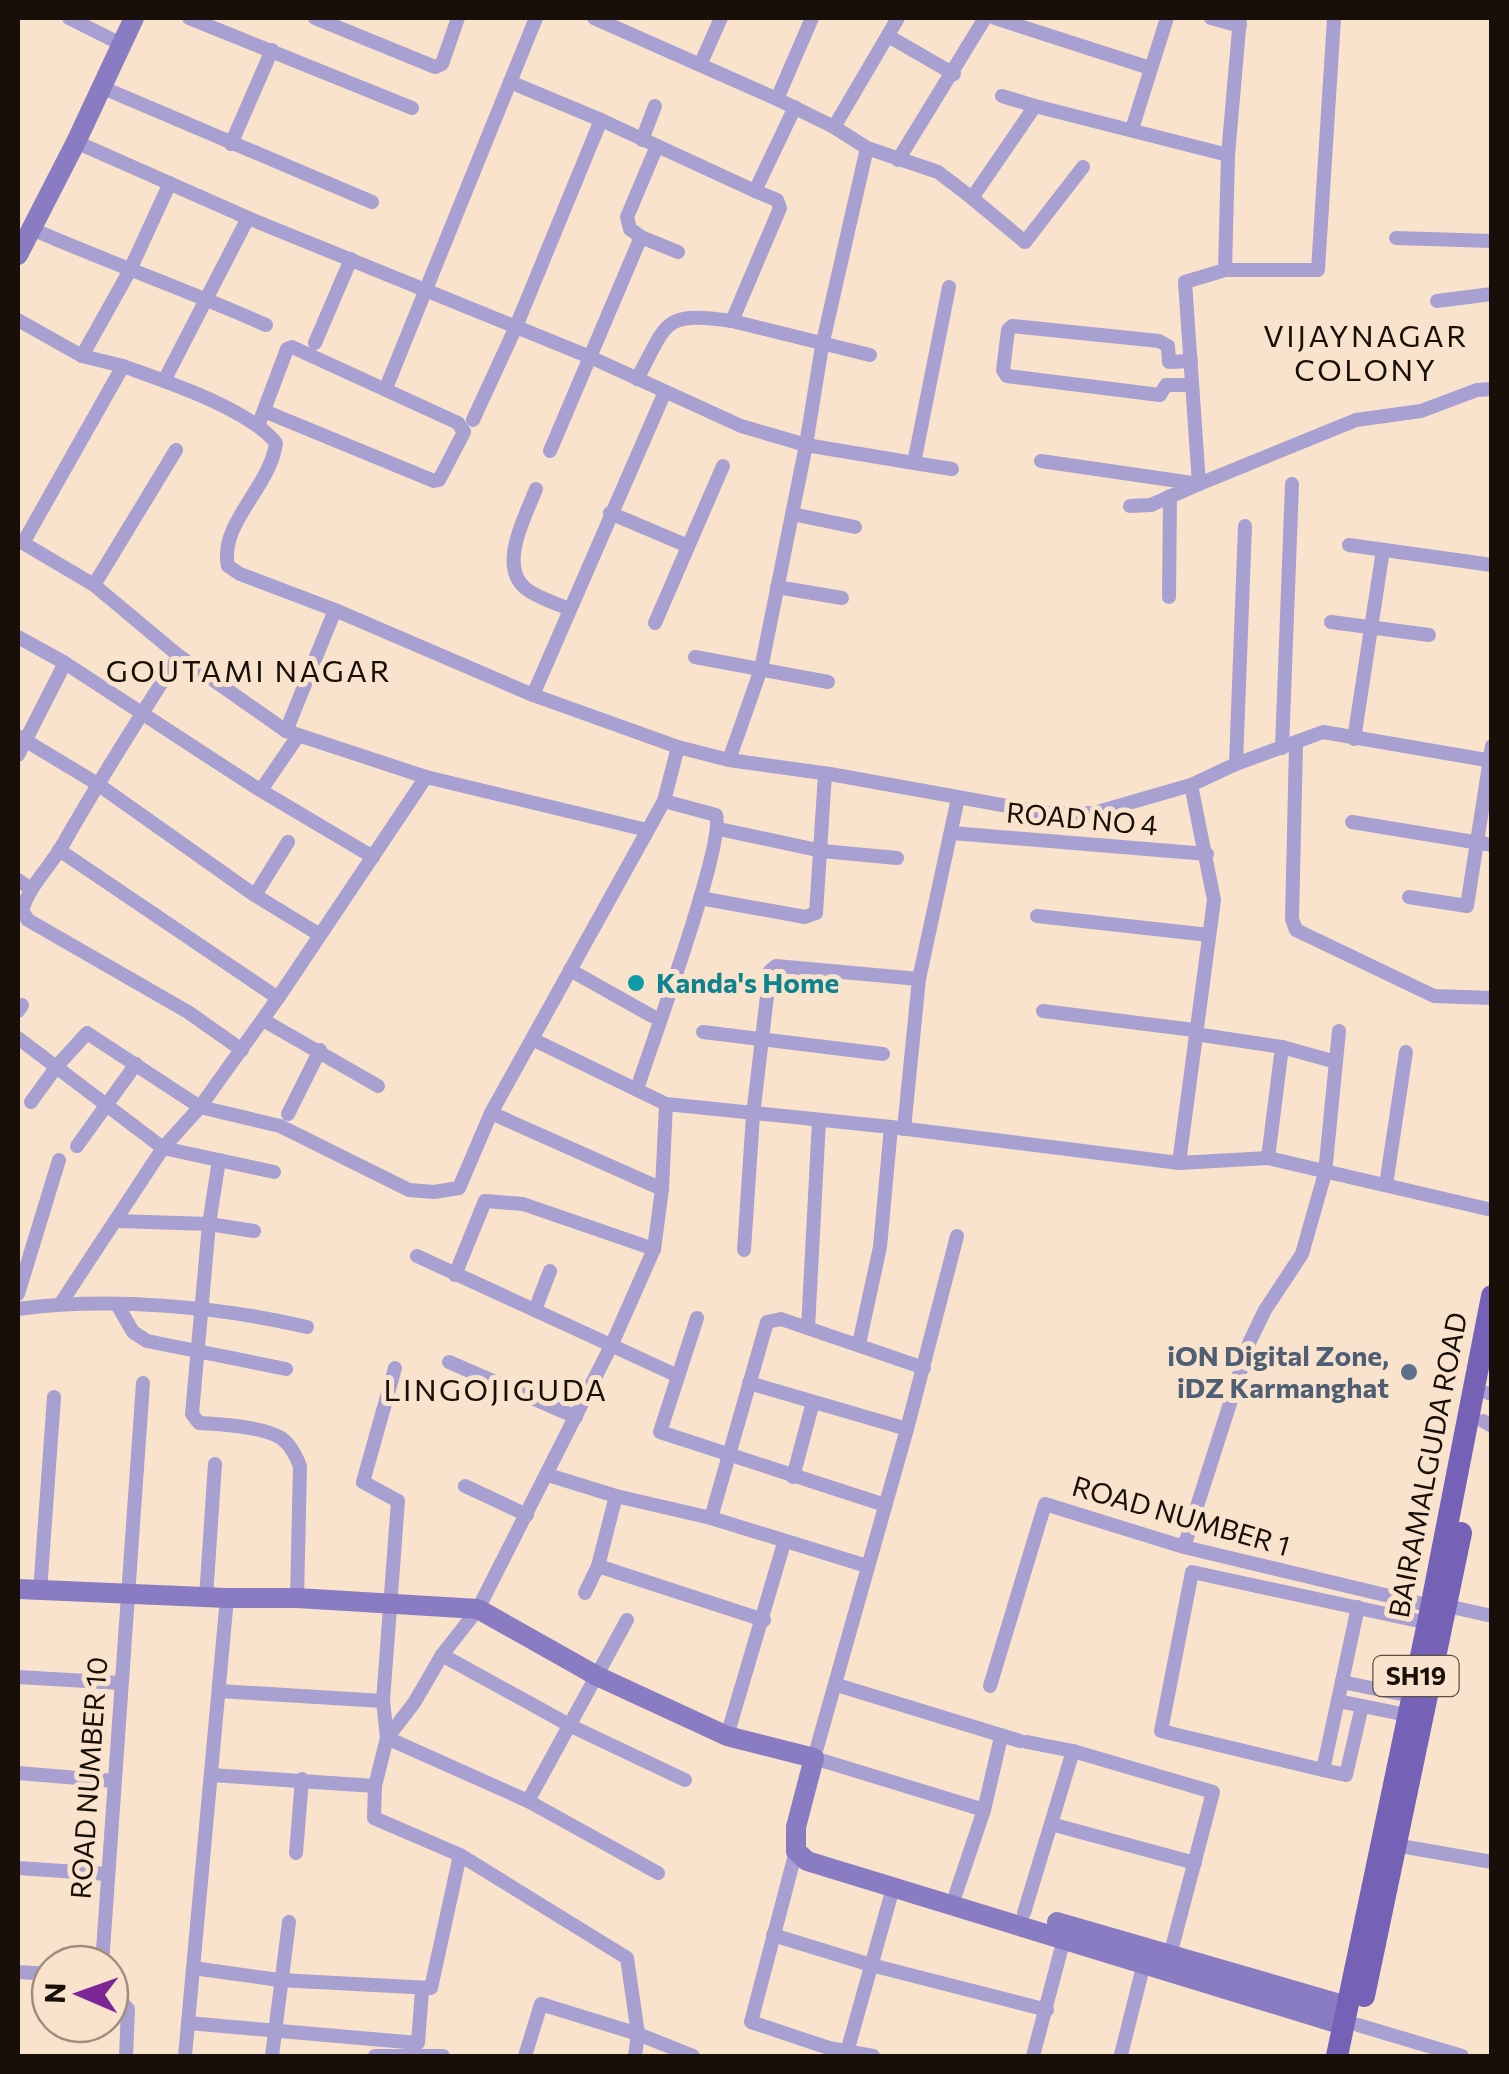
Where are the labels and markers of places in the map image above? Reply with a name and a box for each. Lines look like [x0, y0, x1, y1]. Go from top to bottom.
place label: Kanda's Home [656, 965, 839, 999]
marker: Kanda's Home [625, 972, 647, 994]
place label: iON Digital Zone, iDZ Karmanghat [1167, 1338, 1389, 1404]
marker: iON Digital Zone, iDZ Karmanghat [1398, 1361, 1420, 1383]

